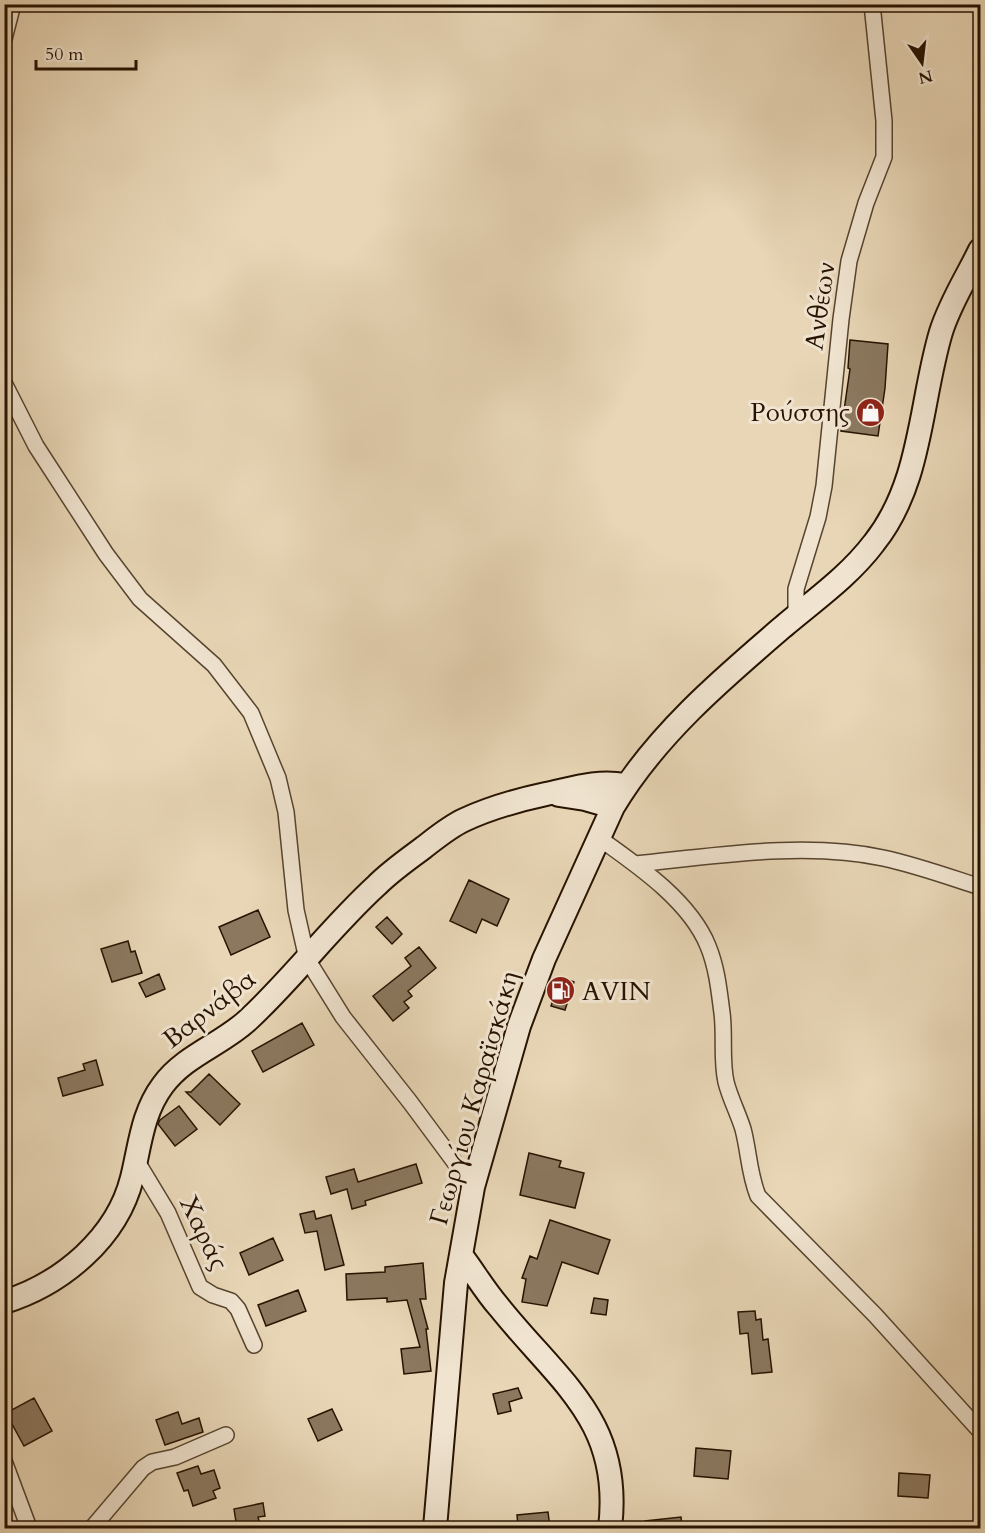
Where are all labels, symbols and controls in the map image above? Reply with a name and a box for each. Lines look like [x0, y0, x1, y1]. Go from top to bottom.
scale bar [36, 33, 136, 71]
north arrow [892, 33, 952, 93]
text: 50 m [45, 42, 84, 67]
text: N [916, 64, 935, 89]
street label: Ανθέων [797, 260, 843, 352]
place label: Ρούσσης [750, 395, 850, 430]
shop icon: Ρούσσης [855, 396, 887, 428]
street label: Βαρνάβα [155, 962, 263, 1056]
street label: Γεωργίου Καραϊσκάκη [421, 967, 527, 1229]
place label: AVIN [582, 974, 651, 1009]
fuel station icon: AVIN [545, 975, 577, 1007]
street label: Χαράς [171, 1190, 237, 1276]

